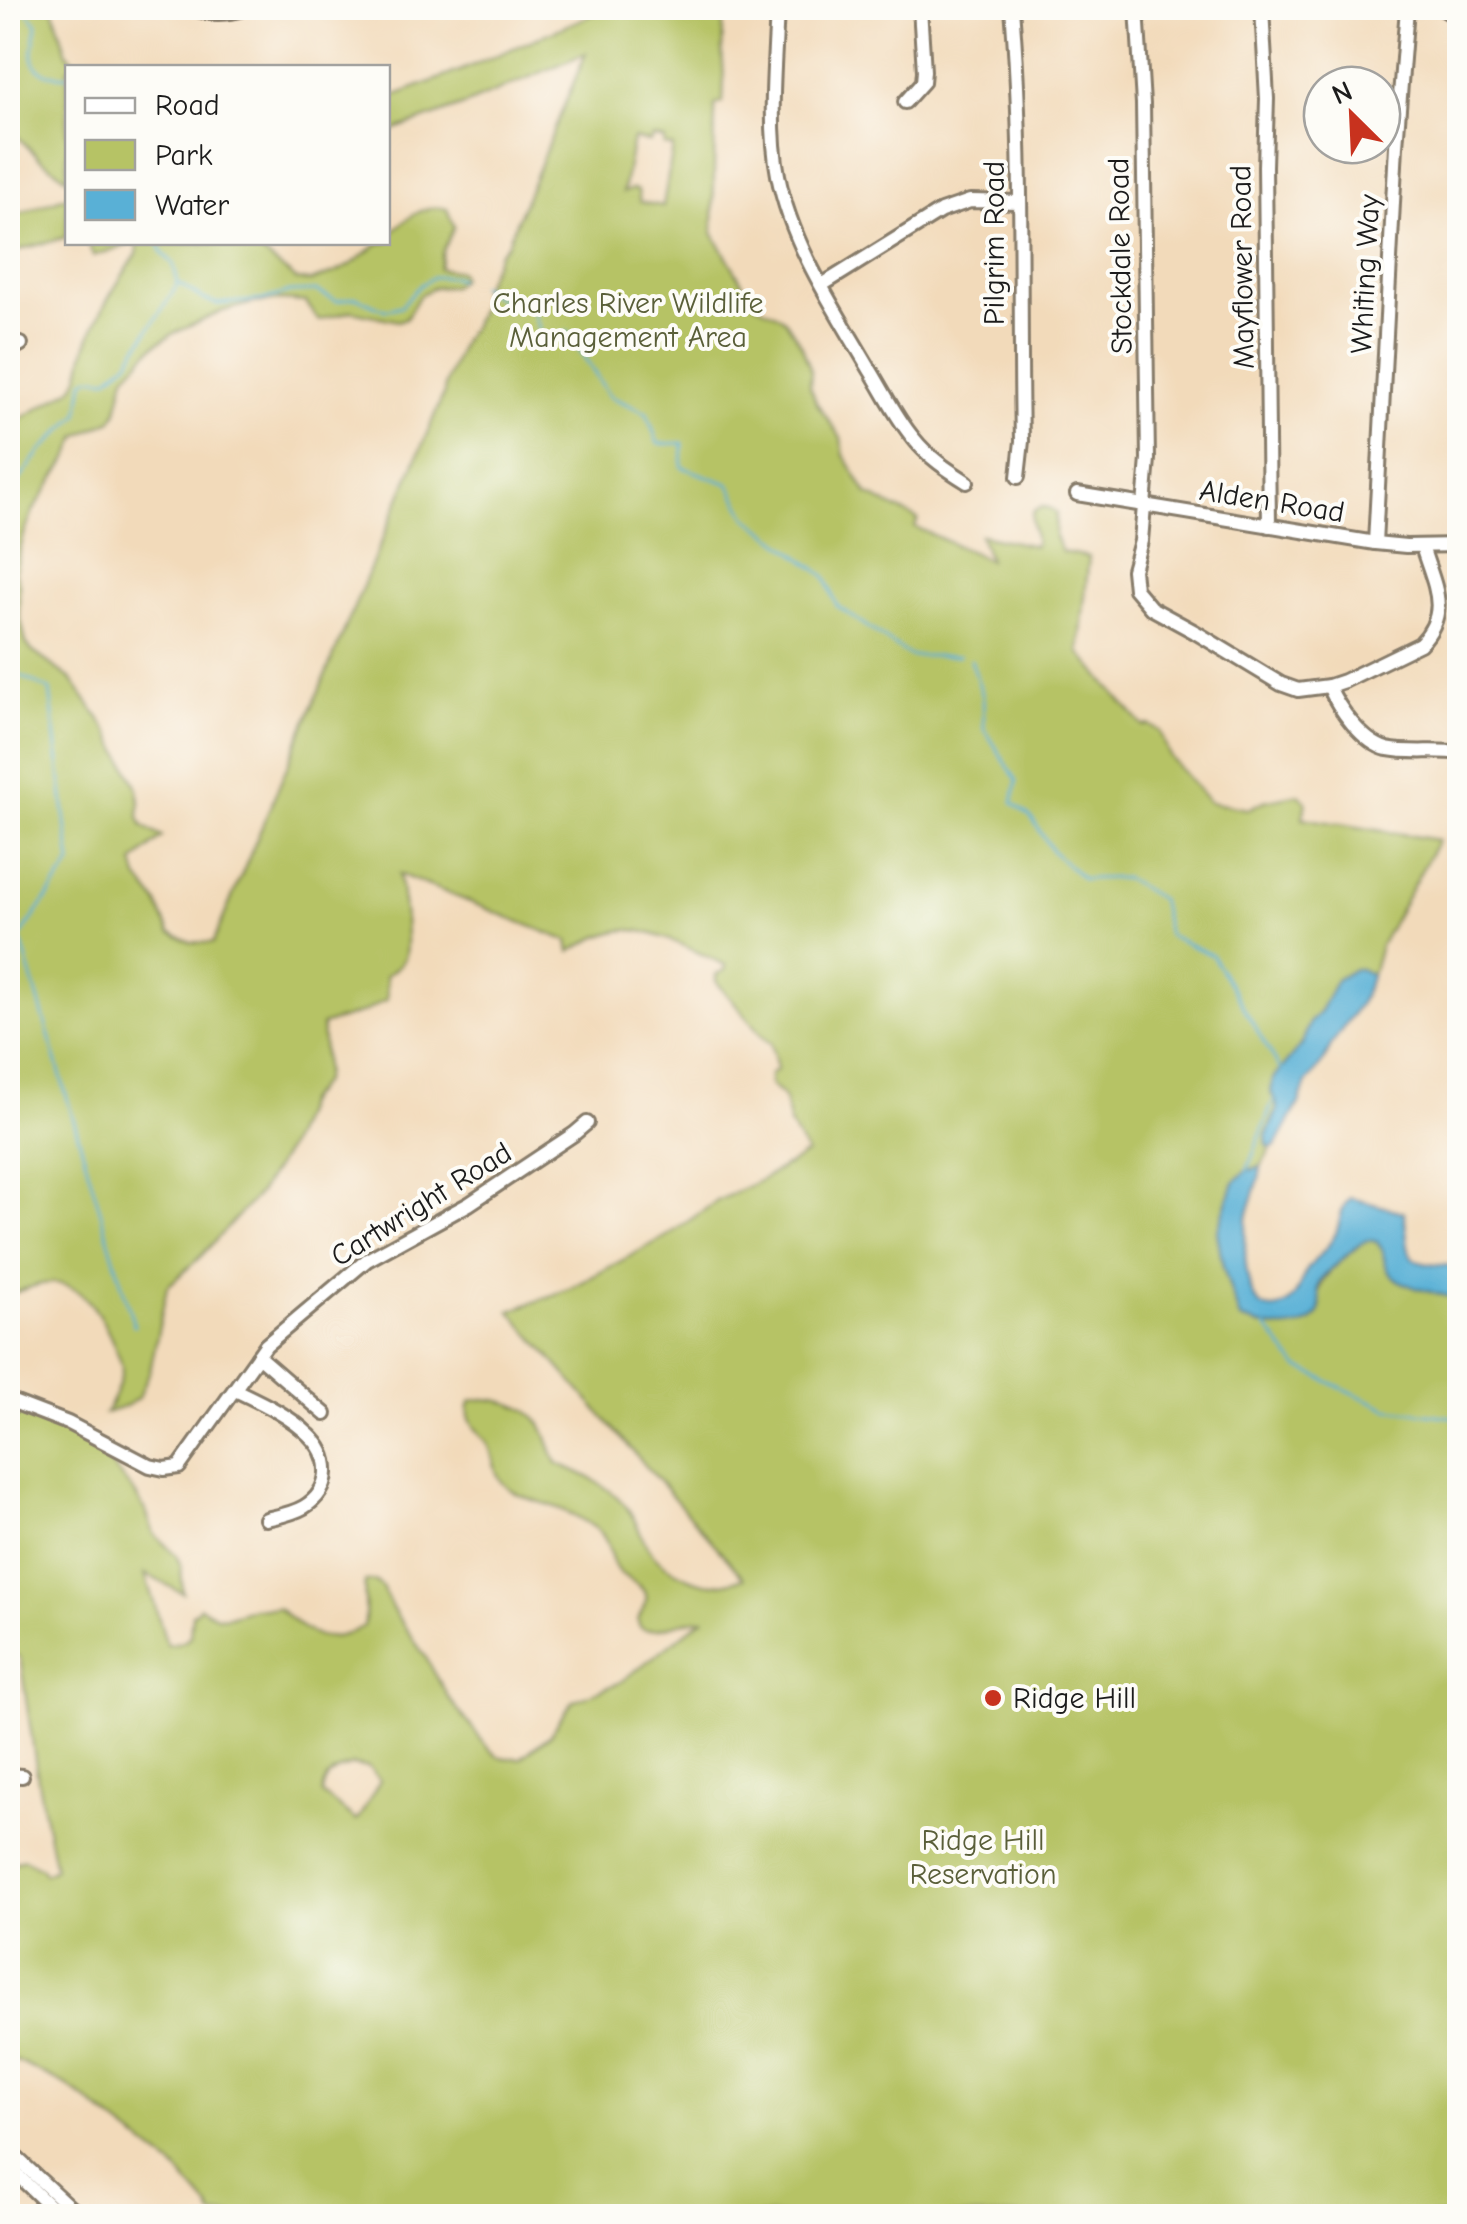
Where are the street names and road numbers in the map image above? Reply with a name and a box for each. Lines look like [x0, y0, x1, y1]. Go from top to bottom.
street label: Stockdale Road [1101, 158, 1140, 354]
street label: Pilgrim Road [977, 161, 1012, 325]
street label: Mayflower Road [1223, 165, 1262, 369]
street label: Whiting Way [1344, 193, 1387, 355]
street label: Alden Road [1197, 473, 1347, 530]
street label: Cartwright Road [324, 1135, 518, 1274]

